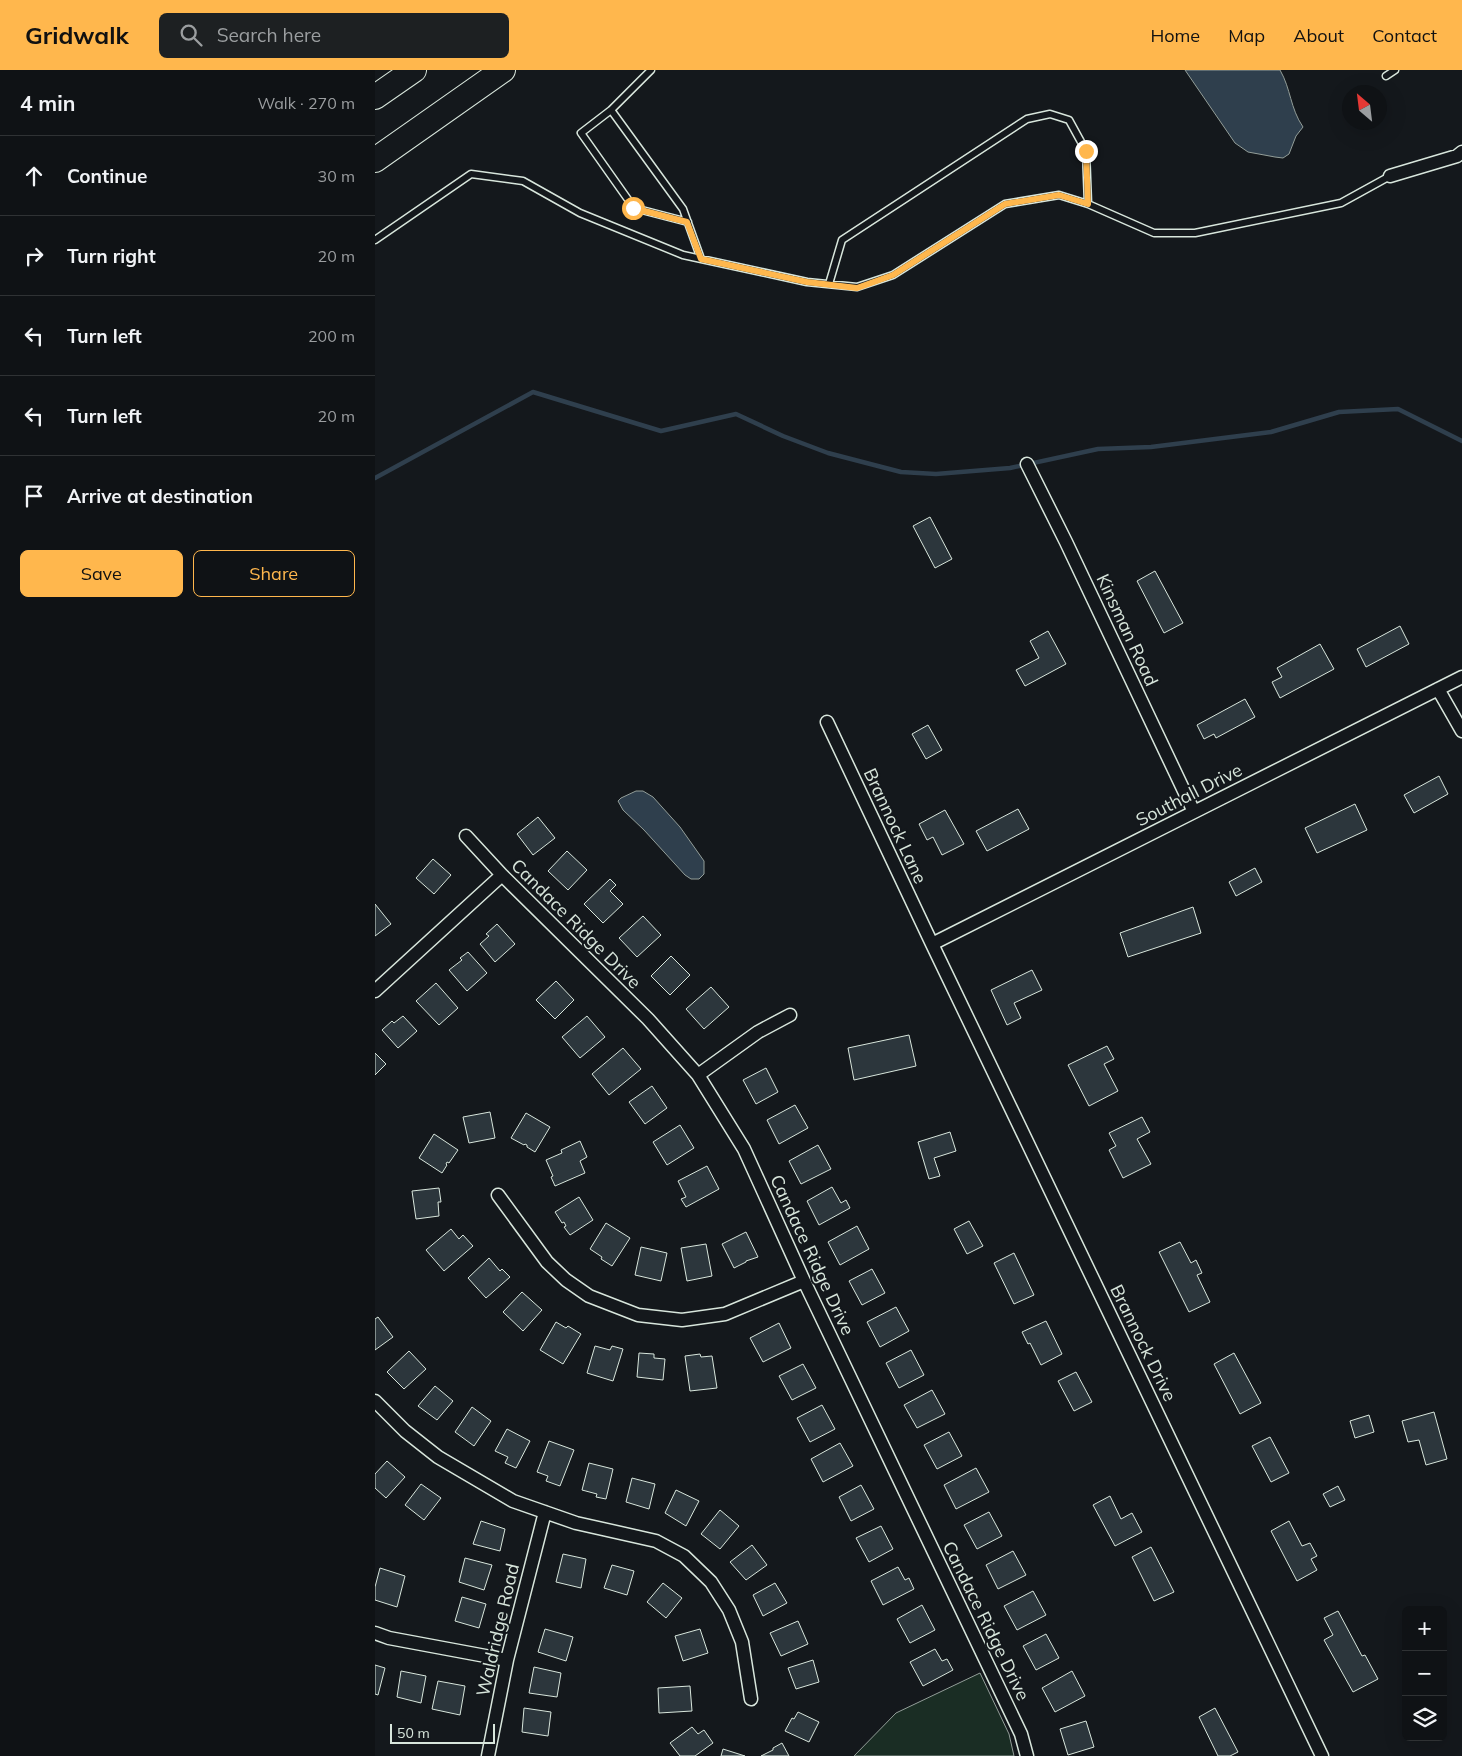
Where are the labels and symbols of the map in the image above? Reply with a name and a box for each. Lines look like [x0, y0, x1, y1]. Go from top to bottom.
north arrow [1342, 85, 1387, 130]
route end [1075, 140, 1098, 163]
route start [622, 197, 645, 220]
street label: Kinsman Road [1091, 570, 1163, 690]
street label: Southall Drive [1132, 758, 1246, 831]
street label: Brannock Lane [859, 764, 932, 887]
street label: Candace Ridge Drive [507, 854, 646, 993]
street label: Candace Ridge Drive [765, 1171, 860, 1339]
street label: Brannock Drive [1105, 1281, 1182, 1405]
street label: Candace Ridge Drive [938, 1537, 1035, 1704]
street label: Waldridge Road [471, 1561, 524, 1699]
scale bar [390, 1721, 495, 1744]

